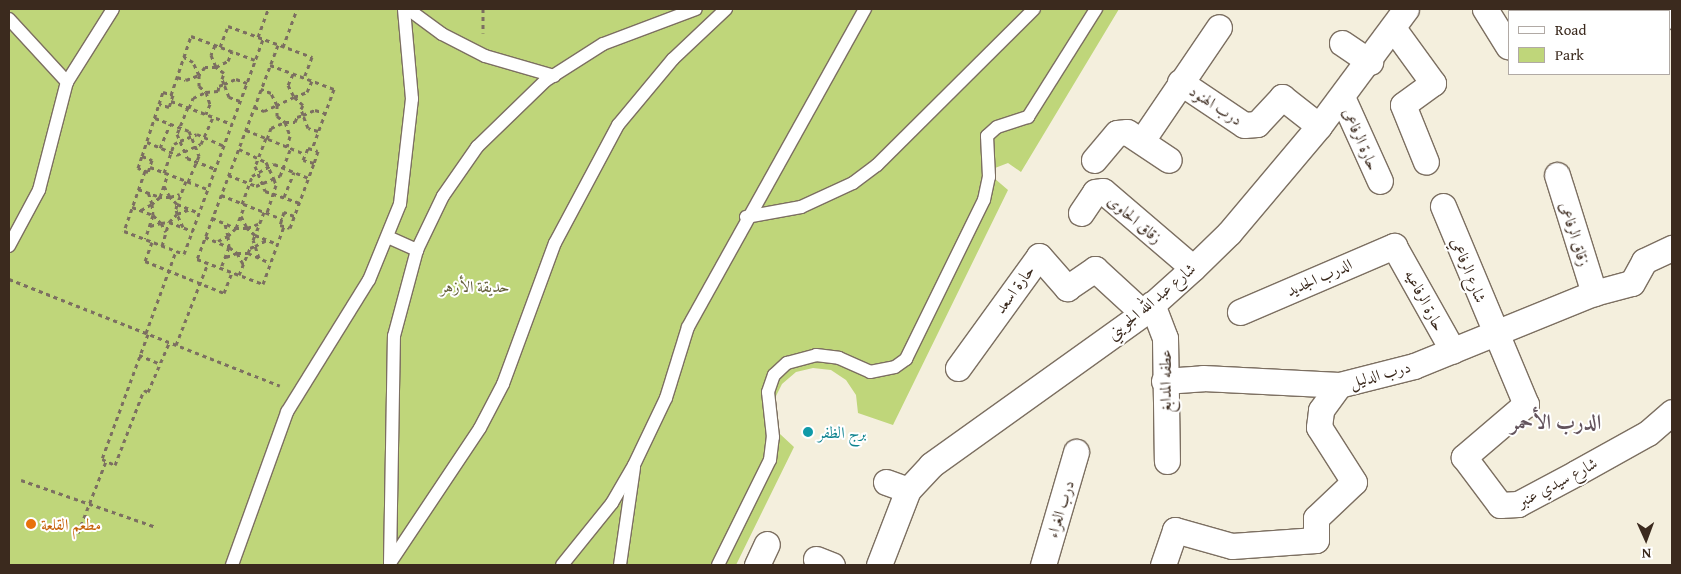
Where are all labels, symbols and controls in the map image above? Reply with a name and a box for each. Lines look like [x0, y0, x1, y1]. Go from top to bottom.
legend [1508, 10, 1671, 75]
text: Road [1555, 19, 1586, 40]
text: Park [1555, 44, 1584, 65]
street label: درب الهنود [1186, 81, 1246, 129]
street label: حارة الرفاعى [1339, 105, 1383, 173]
street label: زقاق الحاوى [1104, 191, 1166, 247]
street label: زقاق الرفاعى [1556, 199, 1594, 269]
street label: شارع الرفاعي [1447, 235, 1491, 305]
street label: الدرب الجديد [1283, 254, 1355, 300]
street label: شارع عبد الله الجويني [1103, 258, 1199, 344]
street label: حارة اسعد [990, 261, 1038, 317]
street label: حارة الرفاعيه [1401, 266, 1449, 334]
park label: حديقة الأزهر [441, 276, 509, 296]
street label: عطفه المدابغ [1155, 349, 1175, 413]
street label: درب الدليل [1347, 357, 1413, 391]
district label: الدرب الأحمر [1511, 409, 1601, 435]
place label: برج الظفر [818, 422, 866, 442]
marker: برج الظفر [802, 426, 814, 438]
street label: شارع سيدي عنبر [1514, 453, 1600, 511]
street label: درب الغراء [1042, 478, 1078, 540]
place label: مطعم القلعة [41, 514, 101, 534]
north arrow [1621, 514, 1671, 564]
marker: مطعم القلعة [25, 518, 37, 530]
text: N [1642, 544, 1652, 564]

